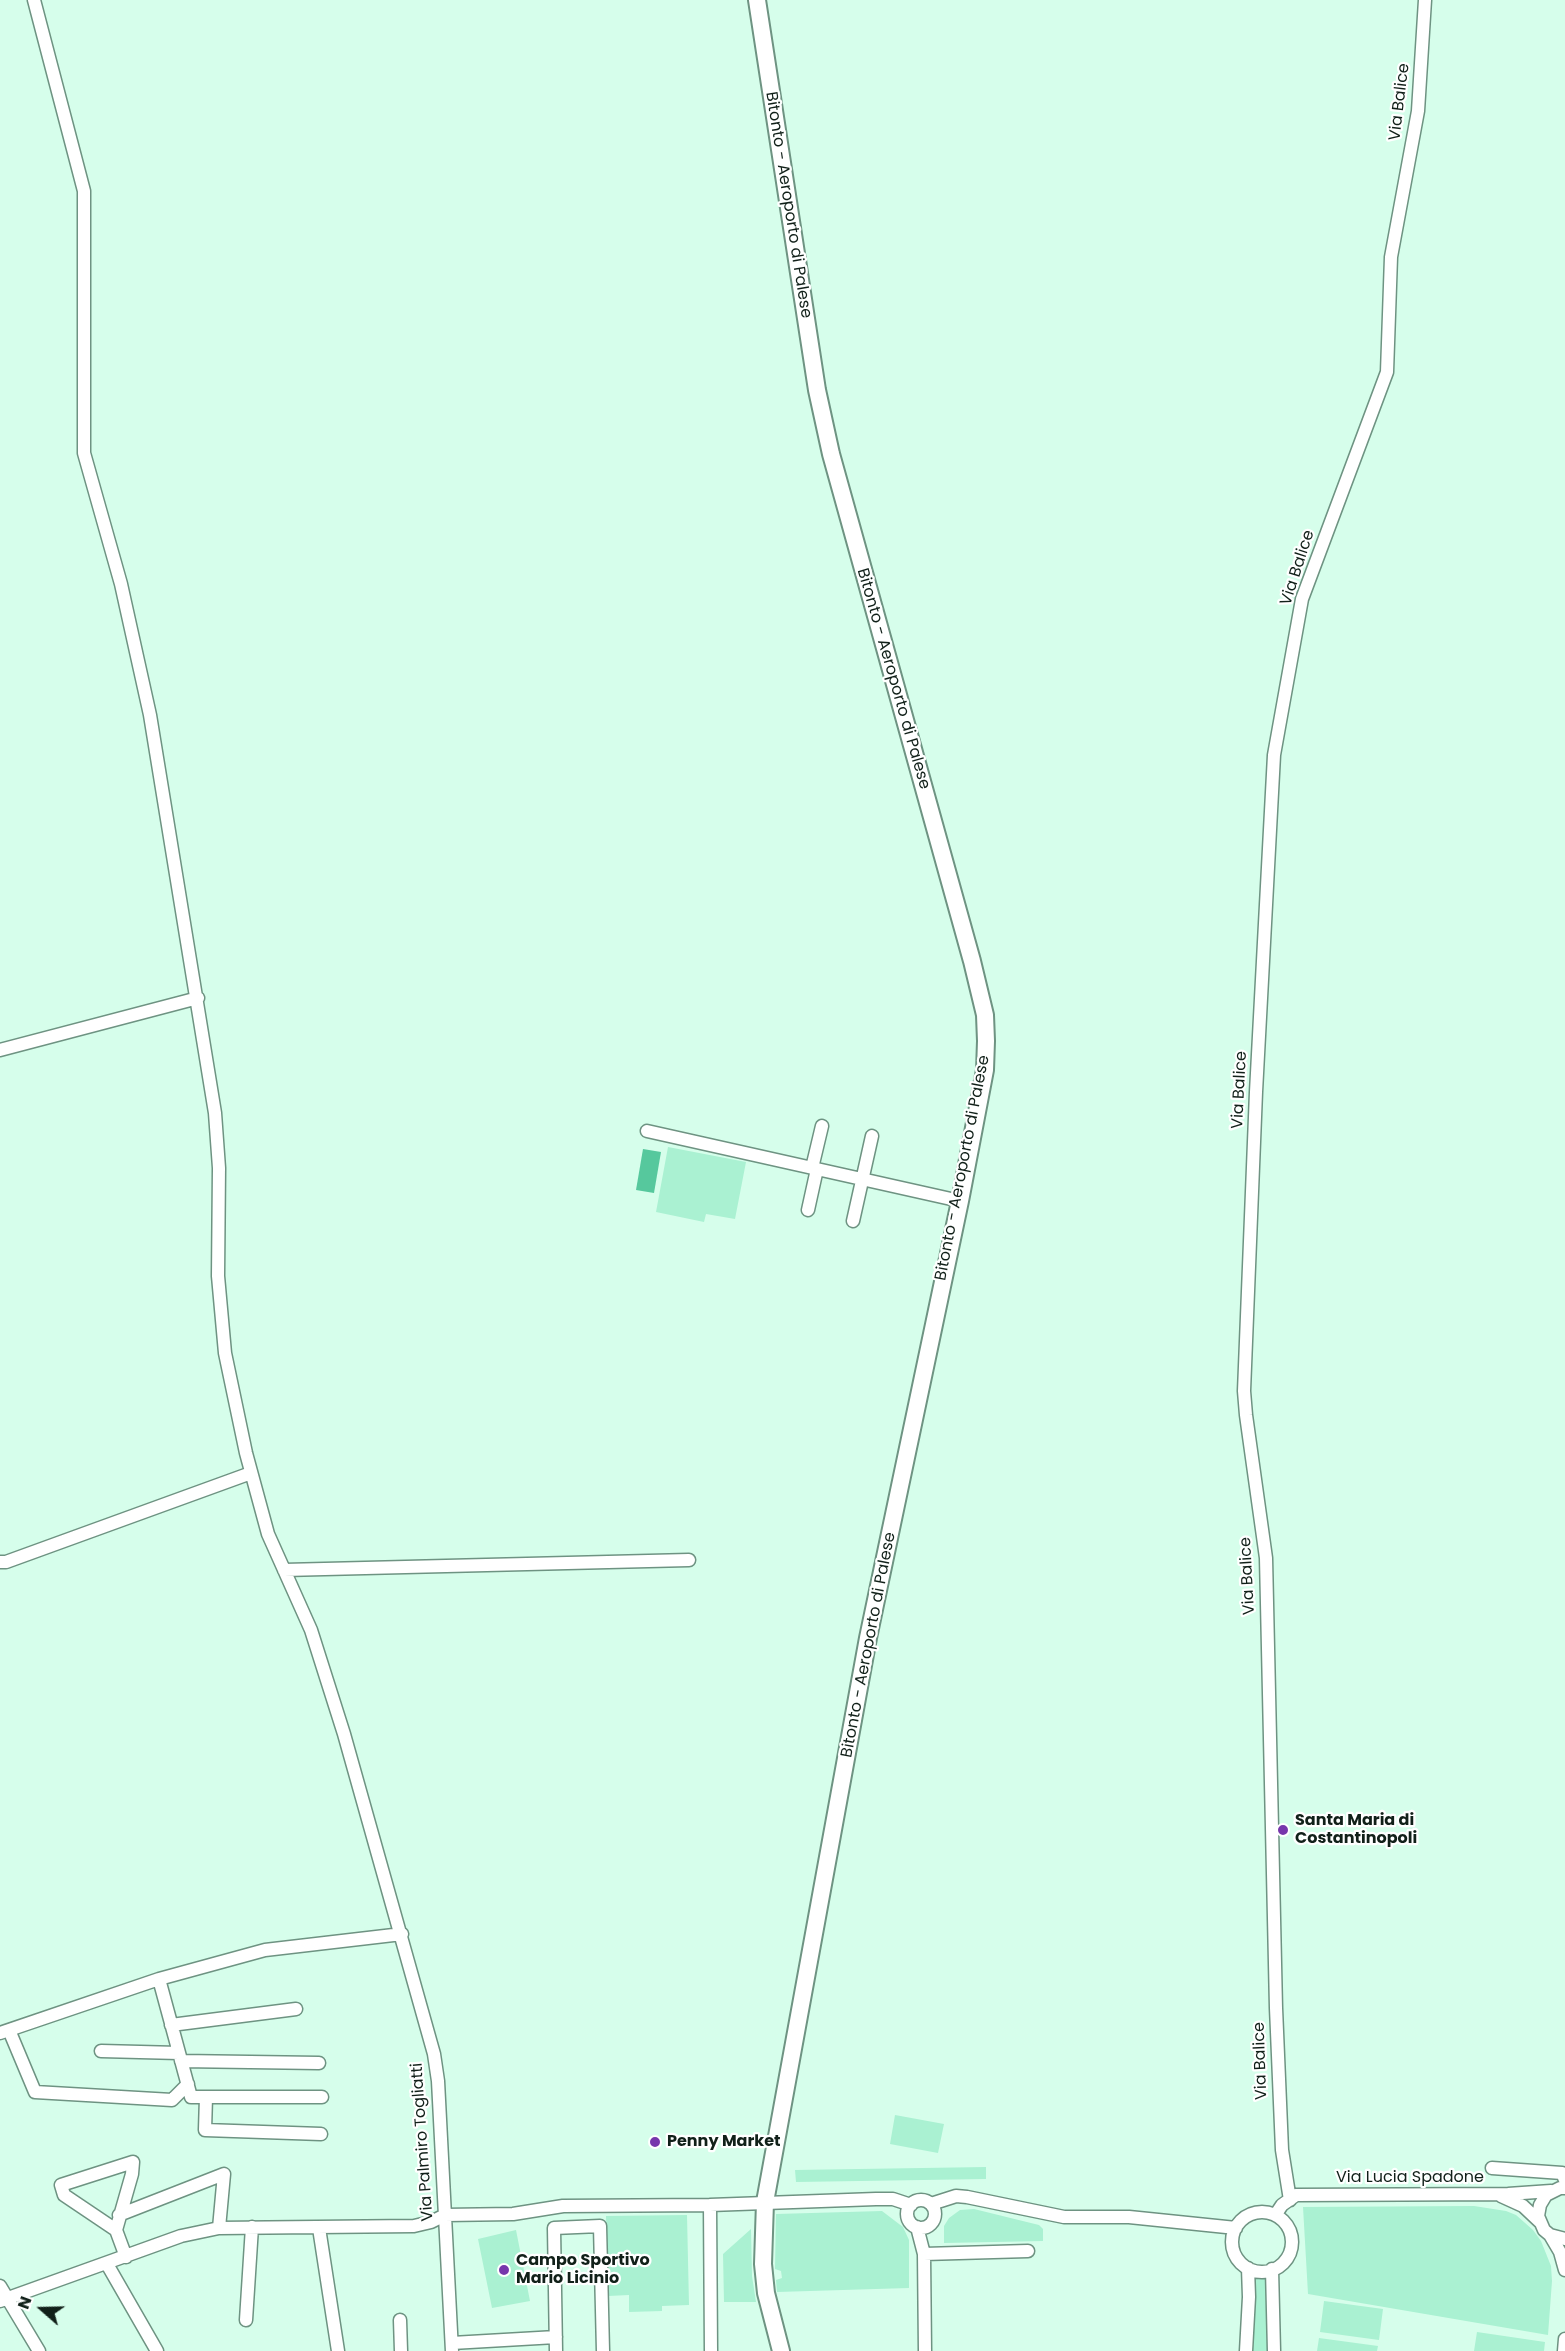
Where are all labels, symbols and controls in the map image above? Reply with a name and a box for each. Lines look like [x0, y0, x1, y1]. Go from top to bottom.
street label: Via Balice [1386, 62, 1414, 142]
street label: Bitonto - Aeroporto di Palese [761, 90, 815, 320]
street label: Via Balice [1277, 528, 1319, 608]
street label: Bitonto - Aeroporto di Palese [852, 566, 934, 792]
street label: Via Balice [1228, 1051, 1252, 1129]
street label: Bitonto - Aeroporto di Palese [932, 1054, 994, 1282]
street label: Bitonto - Aeroporto di Palese [838, 1531, 900, 1759]
street label: Via Balice [1236, 1537, 1260, 1615]
place label: Santa Maria di Costantinopoli [1295, 1811, 1417, 1849]
marker: Santa Maria di Costantinopoli [1276, 1823, 1290, 1837]
street label: Via Balice [1250, 2022, 1272, 2100]
street label: Via Palmiro Togliatti [408, 2062, 438, 2222]
place label: Penny Market [667, 2132, 781, 2152]
marker: Penny Market [648, 2135, 662, 2149]
street label: Via Lucia Spadone [1336, 2168, 1484, 2188]
place label: Campo Sportivo Mario Licinio [516, 2251, 650, 2289]
marker: Campo Sportivo Mario Licinio [497, 2263, 511, 2277]
north arrow [12, 2279, 72, 2339]
text: N [12, 2293, 37, 2312]

